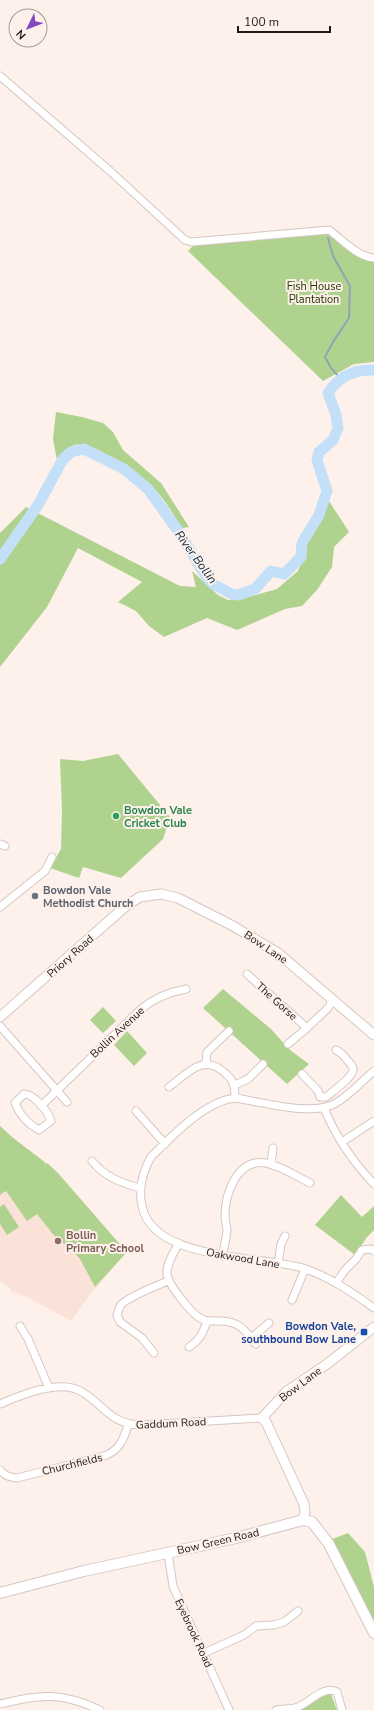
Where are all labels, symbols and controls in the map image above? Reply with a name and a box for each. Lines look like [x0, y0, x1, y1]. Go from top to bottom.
north arrow [8, 8, 48, 48]
scale bar [238, 8, 330, 34]
text: 100 m [244, 14, 279, 30]
text: N [13, 26, 29, 43]
park label: Fish House Plantation [287, 279, 342, 307]
water label: River Bollin [171, 527, 221, 587]
place label: Bowdon Vale Cricket Club [124, 803, 192, 831]
marker: Bowdon Vale Cricket Club [111, 811, 121, 821]
place label: Bowdon Vale Methodist Church [43, 883, 134, 911]
marker: Bowdon Vale Methodist Church [30, 891, 40, 901]
street label: Bow Lane [241, 927, 291, 968]
street label: Priory Road [44, 931, 97, 981]
street label: The Gorse [253, 979, 301, 1024]
street label: Bollin Avenue [87, 1003, 148, 1061]
place label: Bollin Primary School [66, 1228, 144, 1256]
marker: Bollin Primary School [53, 1236, 63, 1246]
street label: Oakwood Lane [205, 1245, 281, 1272]
place label: Bowdon Vale, southbound Bow Lane [241, 1319, 356, 1347]
marker: Bowdon Vale, southbound Bow Lane [359, 1327, 369, 1337]
street label: Bow Lane [276, 1363, 325, 1405]
street label: Gaddum Road [135, 1414, 207, 1433]
street label: Churchfields [40, 1450, 104, 1479]
street label: Bow Green Road [176, 1525, 261, 1558]
street label: Eyebrook Road [171, 1596, 216, 1670]

